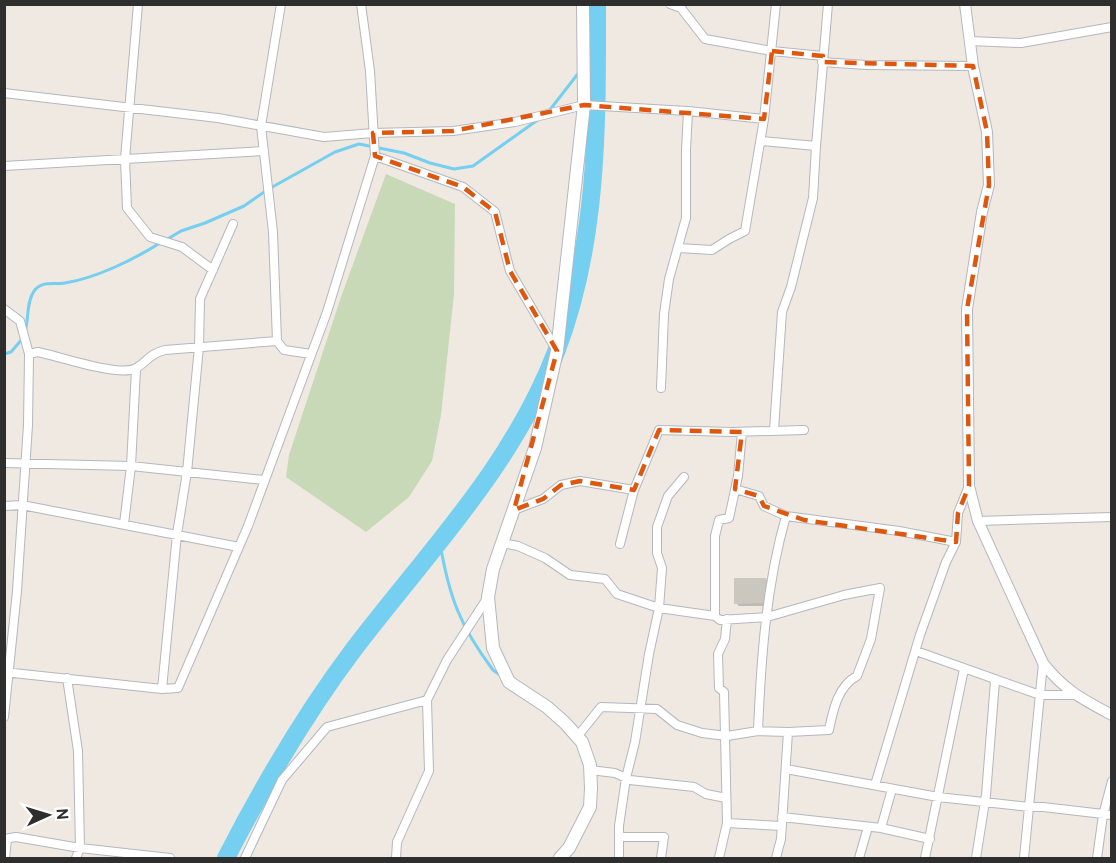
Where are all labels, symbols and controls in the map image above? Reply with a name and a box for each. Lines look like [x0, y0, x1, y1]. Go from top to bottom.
north arrow [18, 785, 78, 845]
text: N [51, 808, 71, 821]

